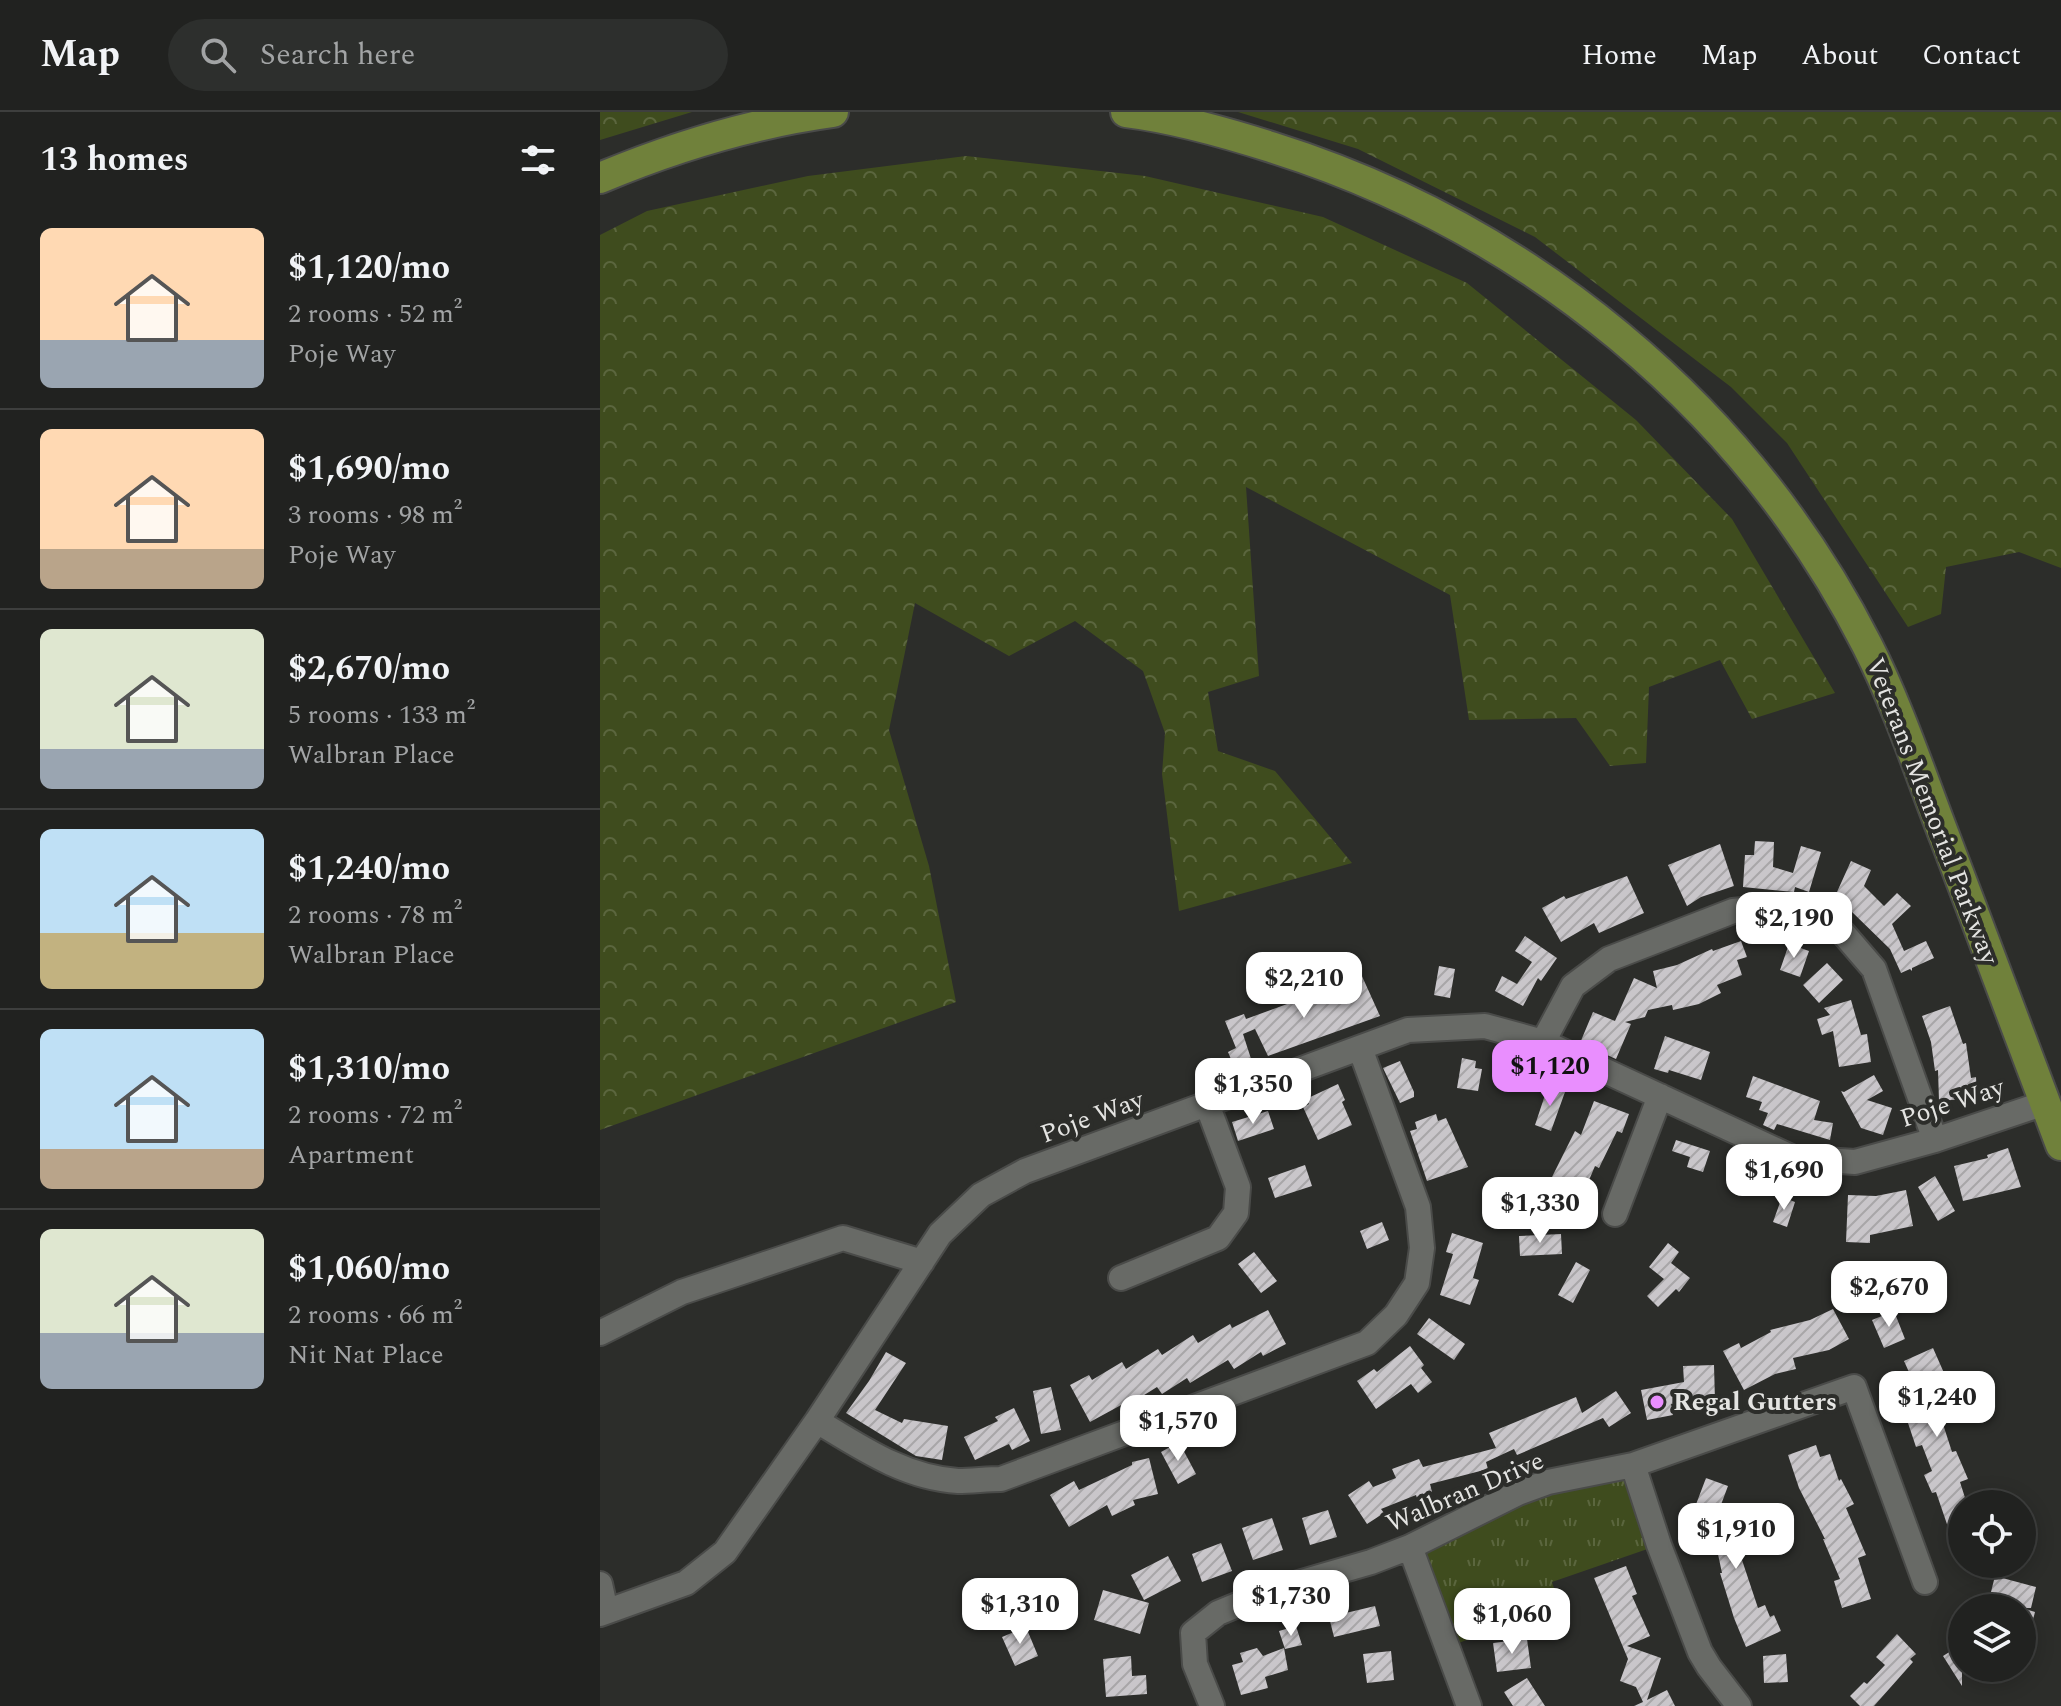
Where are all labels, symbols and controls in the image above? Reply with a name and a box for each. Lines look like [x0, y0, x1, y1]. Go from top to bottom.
search box [168, 19, 728, 91]
text: Map [40, 26, 120, 84]
text: Search here [260, 32, 415, 78]
icon: search [196, 33, 240, 77]
text: Home [1581, 34, 1657, 77]
text: Map [1701, 34, 1757, 77]
text: About [1801, 34, 1878, 77]
text: Contact [1922, 34, 2021, 77]
text: 13 homes [40, 134, 189, 186]
icon: filters [516, 138, 560, 182]
text: $1,120/mo [288, 242, 450, 294]
icon: home [104, 260, 200, 356]
text: 2 rooms · 52 m² [288, 294, 462, 334]
text: Poje Way [288, 334, 395, 374]
text: $1,690/mo [288, 443, 450, 495]
icon: home [104, 461, 200, 557]
text: 3 rooms · 98 m² [288, 495, 462, 535]
text: Poje Way [288, 535, 395, 575]
text: $2,670/mo [288, 643, 450, 695]
street label: Veterans Memorial Parkway [1855, 652, 2010, 972]
icon: home [104, 661, 200, 757]
text: 5 rooms · 133 m² [288, 695, 475, 735]
text: Walbran Place [288, 735, 455, 775]
text: $1,240/mo [288, 843, 450, 895]
icon: home [104, 861, 200, 957]
pin: $2,190 [1729, 892, 1859, 960]
text: 2 rooms · 78 m² [288, 895, 462, 935]
text: $2,190 [1754, 898, 1834, 938]
text: Walbran Place [288, 935, 455, 975]
pin: $2,210 [1239, 952, 1369, 1020]
text: $2,210 [1264, 958, 1344, 998]
pin: $1,120 [1485, 1040, 1615, 1108]
text: $1,310/mo [288, 1043, 450, 1095]
text: $1,120 [1510, 1046, 1590, 1086]
pin: $1,350 [1188, 1058, 1318, 1126]
icon: home [104, 1061, 200, 1157]
text: $1,350 [1213, 1064, 1293, 1104]
street label: Poje Way [1895, 1067, 2011, 1139]
street label: Poje Way [1035, 1079, 1151, 1154]
text: 2 rooms · 72 m² [288, 1095, 462, 1135]
text: Apartment [288, 1135, 414, 1175]
pin: $1,690 [1719, 1144, 1849, 1212]
text: $1,690 [1744, 1150, 1824, 1190]
pin: $1,330 [1475, 1177, 1605, 1245]
text: $1,330 [1500, 1183, 1580, 1223]
text: $1,060/mo [288, 1243, 450, 1295]
icon: home [104, 1261, 200, 1357]
pin: $2,670 [1824, 1261, 1954, 1329]
text: $2,670 [1849, 1267, 1929, 1307]
text: 2 rooms · 66 m² [288, 1295, 462, 1335]
text: Nit Nat Place [288, 1335, 444, 1375]
pin: $1,240 [1872, 1371, 2002, 1439]
text: $1,240 [1897, 1377, 1977, 1417]
place label: Regal Gutters [1673, 1382, 1837, 1422]
marker: Regal Gutters [1648, 1393, 1666, 1411]
pin: $1,570 [1113, 1395, 1243, 1463]
text: $1,570 [1138, 1401, 1218, 1441]
street label: Walbran Drive [1380, 1441, 1550, 1543]
map controls [1948, 1490, 2036, 1682]
button: locate [1948, 1490, 2036, 1578]
pin: $1,910 [1671, 1503, 1801, 1571]
text: $1,910 [1696, 1509, 1776, 1549]
pin: $1,730 [1226, 1570, 1356, 1638]
text: $1,730 [1251, 1576, 1331, 1616]
pin: $1,310 [955, 1578, 1085, 1646]
text: $1,310 [980, 1584, 1060, 1624]
pin: $1,060 [1447, 1588, 1577, 1656]
text: $1,060 [1472, 1594, 1552, 1634]
button: layers [1948, 1594, 2036, 1682]

